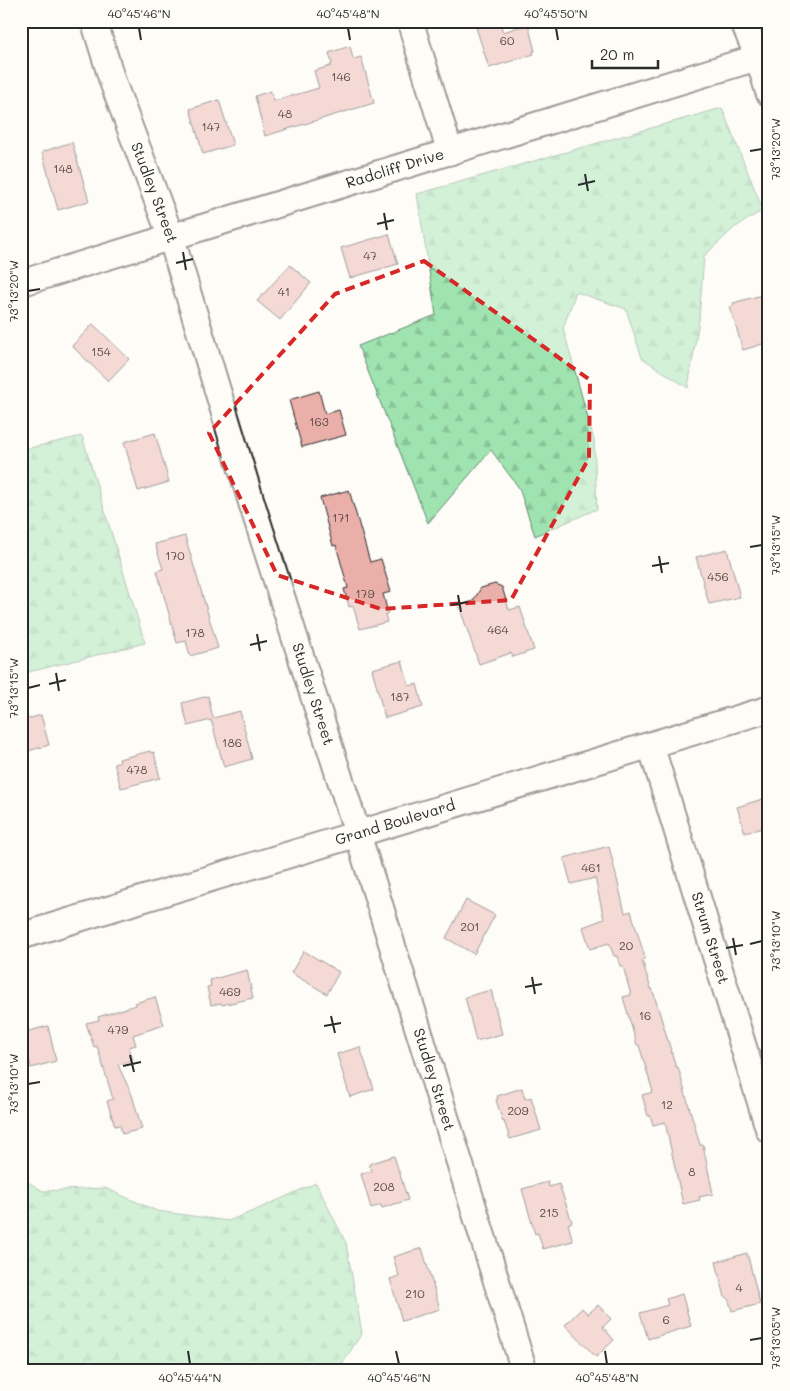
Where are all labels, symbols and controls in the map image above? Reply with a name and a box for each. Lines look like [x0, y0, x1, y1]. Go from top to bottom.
text: 40°45'46"N [107, 5, 171, 21]
text: 40°45'48"N [316, 5, 380, 21]
text: 40°45'50"N [524, 5, 588, 21]
house number: 60 [500, 32, 515, 48]
scale bar [592, 38, 659, 70]
text: 20 m [600, 44, 634, 64]
house number: 146 [331, 68, 351, 84]
house number: 48 [278, 105, 292, 121]
house number: 147 [201, 118, 221, 134]
text: 73°13'20"W [767, 118, 783, 180]
street label: Studley Street [127, 139, 183, 245]
street label: Radcliff Drive [343, 143, 446, 192]
house number: 148 [53, 160, 73, 176]
house number: 47 [363, 247, 377, 263]
text: 73°13'20"W [5, 260, 21, 322]
house number: 41 [278, 283, 290, 299]
house number: 154 [91, 343, 111, 359]
house number: 163 [309, 413, 329, 429]
house number: 171 [332, 509, 350, 525]
text: 73°13'15"W [767, 515, 783, 575]
house number: 170 [165, 547, 185, 563]
house number: 456 [707, 568, 729, 584]
house number: 179 [355, 585, 375, 601]
house number: 464 [487, 621, 509, 637]
house number: 178 [185, 624, 205, 640]
street label: Studley Street [288, 640, 340, 747]
text: 73°13'15"W [5, 658, 21, 718]
house number: 187 [390, 688, 410, 704]
house number: 186 [222, 734, 242, 750]
house number: 478 [127, 761, 147, 777]
street label: Grand Boulevard [332, 794, 457, 849]
house number: 461 [581, 859, 601, 875]
street label: Strum Street [687, 889, 735, 986]
text: 73°13'10"W [767, 911, 783, 971]
house number: 201 [460, 918, 480, 934]
house number: 20 [619, 937, 634, 953]
house number: 469 [219, 983, 241, 999]
house number: 16 [639, 1007, 651, 1023]
house number: 479 [108, 1021, 128, 1037]
street label: Studley Street [410, 1025, 460, 1133]
text: 73°13'10"W [5, 1054, 21, 1114]
house number: 12 [661, 1096, 673, 1112]
house number: 209 [507, 1102, 529, 1118]
house number: 8 [688, 1163, 696, 1179]
house number: 208 [373, 1178, 395, 1194]
house number: 215 [539, 1204, 559, 1220]
house number: 4 [735, 1279, 743, 1295]
house number: 210 [405, 1285, 425, 1301]
text: 73°13'05"W [767, 1307, 783, 1369]
house number: 6 [662, 1311, 670, 1327]
text: 40°45'44"N [159, 1369, 221, 1385]
text: 40°45'46"N [367, 1369, 431, 1385]
text: 40°45'48"N [575, 1369, 639, 1385]

